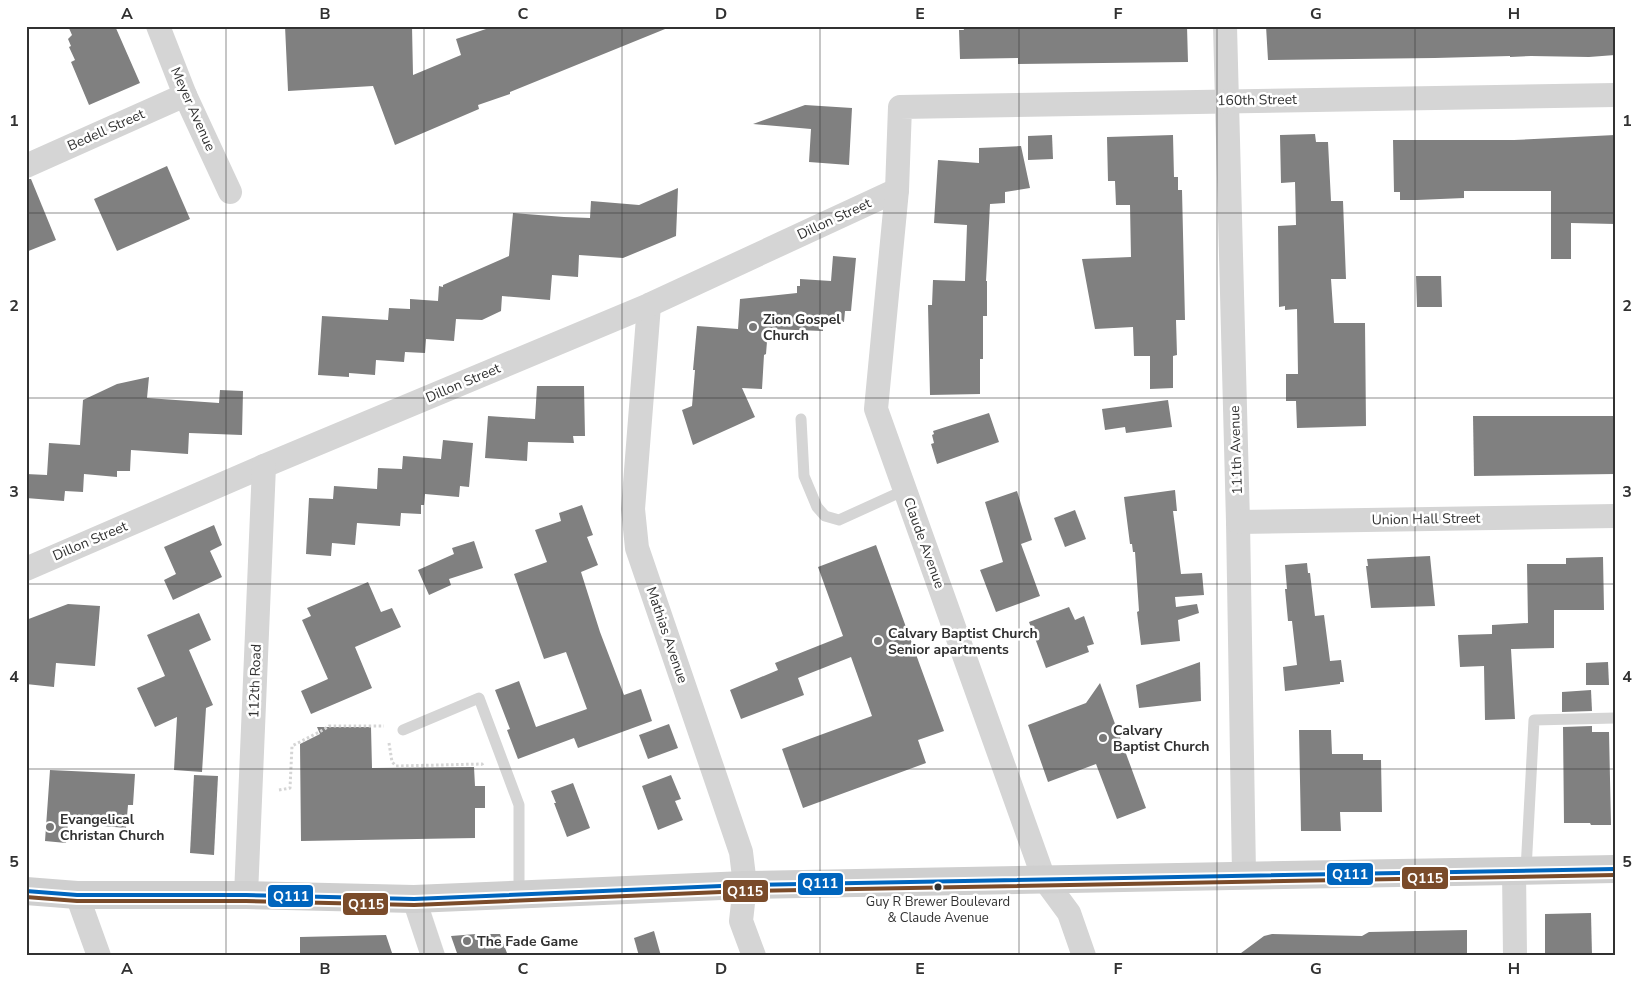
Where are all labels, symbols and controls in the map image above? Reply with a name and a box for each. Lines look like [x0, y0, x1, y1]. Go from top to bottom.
text: A [121, 3, 133, 25]
text: B [319, 3, 331, 25]
text: C [518, 3, 529, 25]
text: D [715, 3, 727, 25]
text: E [915, 3, 925, 25]
text: F [1114, 3, 1123, 25]
text: G [1310, 3, 1322, 25]
text: H [1508, 3, 1520, 25]
street label: Meyer Avenue [166, 64, 220, 154]
street label: 160th Street [1217, 90, 1297, 110]
street label: Bedell Street [64, 104, 148, 155]
text: 1 [9, 110, 19, 132]
text: 1 [1622, 110, 1632, 132]
street label: Dillon Street [794, 194, 874, 244]
text: 2 [9, 295, 19, 317]
text: 2 [1622, 295, 1632, 317]
place label: Zion Gospel Church [763, 310, 841, 345]
marker: Zion Gospel Church [747, 321, 759, 333]
street label: Dillon Street [423, 359, 503, 407]
street label: 111th Avenue [1225, 405, 1247, 495]
text: 3 [9, 481, 19, 503]
text: 3 [1622, 481, 1632, 503]
street label: Claude Avenue [899, 495, 949, 591]
street label: Union Hall Street [1371, 509, 1481, 529]
street label: Dillon Street [50, 517, 130, 565]
street label: Mathias Avenue [642, 584, 692, 686]
place label: Calvary Baptist Church Senior apartments [888, 624, 1038, 659]
marker: Calvary Baptist Church Senior apartments [872, 635, 884, 647]
street label: 112th Road [244, 644, 266, 718]
text: 4 [9, 666, 19, 688]
text: 4 [1622, 666, 1632, 688]
place label: Calvary Baptist Church [1113, 721, 1209, 756]
marker: Calvary Baptist Church [1097, 732, 1109, 744]
place label: Evangelical Christan Church [60, 810, 165, 845]
marker: Evangelical Christan Church [44, 821, 56, 833]
text: 5 [9, 851, 19, 873]
text: 5 [1622, 851, 1632, 873]
line badge: Q111 [1326, 862, 1374, 886]
text: Q111 [1332, 865, 1368, 884]
line badge: Q115 [1401, 866, 1449, 890]
text: Q115 [1407, 869, 1443, 888]
line badge: Q111 [797, 872, 844, 896]
text: Q111 [802, 874, 838, 893]
line badge: Q115 [722, 879, 769, 903]
text: Q115 [727, 882, 763, 901]
marker: Guy R Brewer Boulevard & Claude Avenue [933, 882, 943, 892]
line badge: Q111 [267, 884, 314, 908]
text: Q111 [273, 887, 309, 906]
line badge: Q115 [342, 892, 389, 916]
place label: Guy R Brewer Boulevard & Claude Avenue [866, 893, 1010, 927]
text: Q115 [348, 895, 384, 914]
place label: The Fade Game [477, 932, 579, 951]
marker: The Fade Game [461, 935, 473, 947]
text: A [121, 958, 133, 980]
text: B [319, 958, 331, 980]
text: C [518, 958, 529, 980]
text: D [715, 958, 727, 980]
text: E [915, 958, 925, 980]
text: F [1114, 958, 1123, 980]
text: G [1310, 958, 1322, 980]
text: H [1508, 958, 1520, 980]

